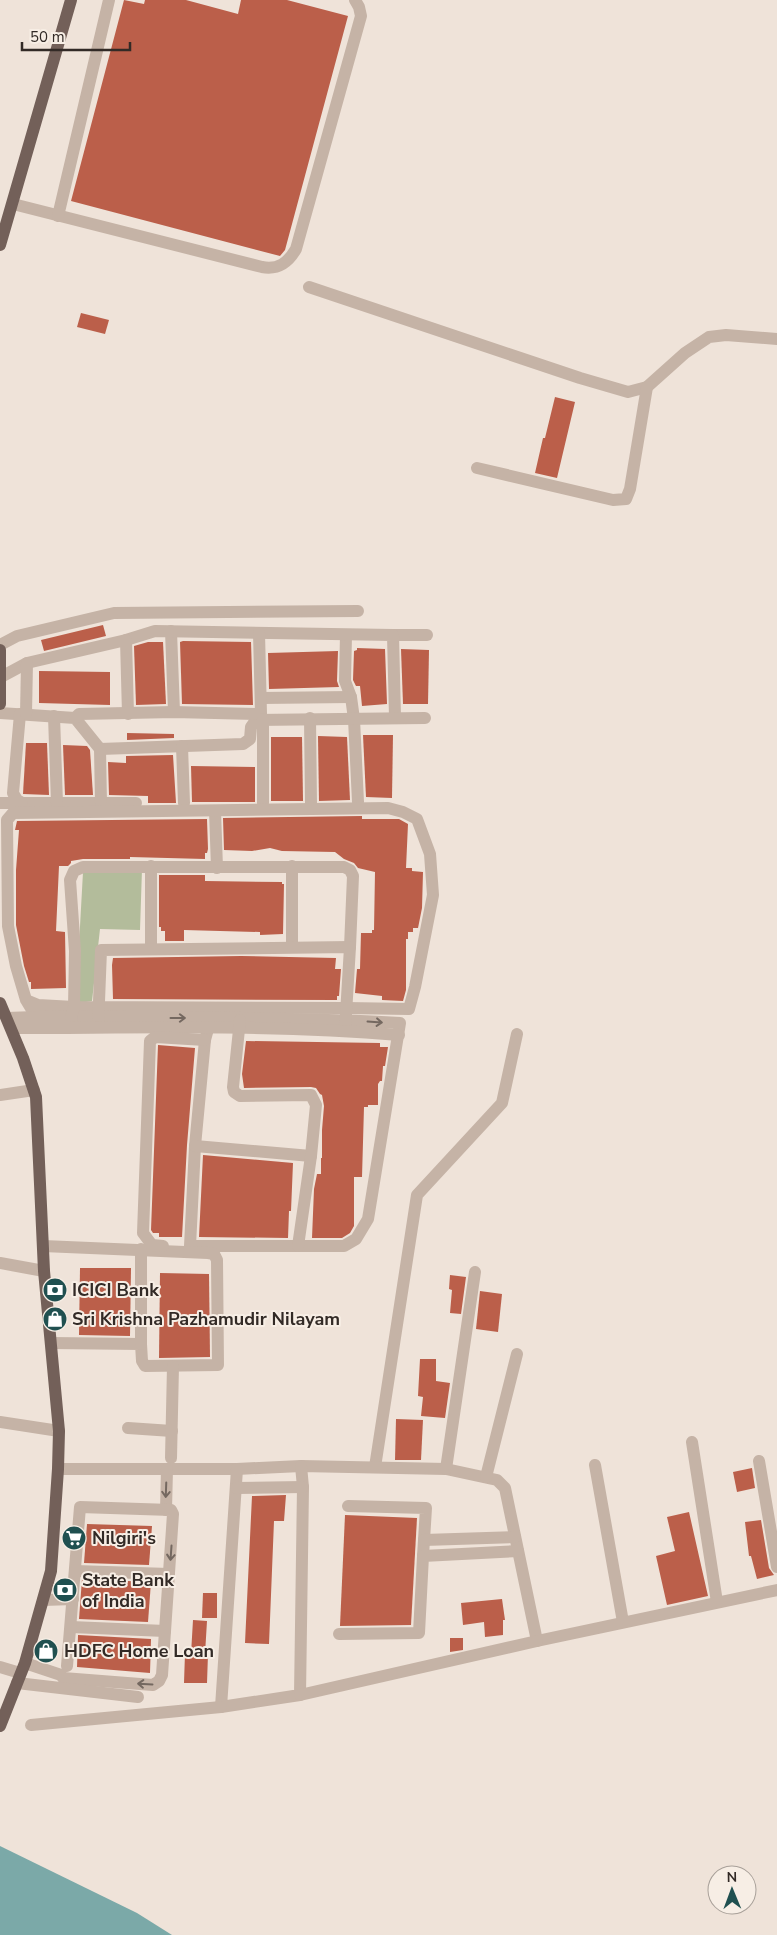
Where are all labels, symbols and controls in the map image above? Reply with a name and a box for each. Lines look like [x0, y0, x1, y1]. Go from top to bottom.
scale bar [22, 20, 130, 52]
text: 50 m [30, 27, 65, 47]
one-way arrow [169, 1013, 185, 1022]
one-way arrow [367, 1017, 383, 1026]
bank icon: ICICI Bank [42, 1277, 68, 1303]
place label: ICICI Bank [72, 1278, 159, 1302]
shop icon: Sri Krishna Pazhamudir Nilayam [42, 1306, 68, 1332]
place label: Sri Krishna Pazhamudir Nilayam [72, 1307, 340, 1331]
one-way arrow [162, 1481, 171, 1497]
supermarket icon: Nilgiri's [61, 1525, 87, 1551]
place label: Nilgiri's [92, 1526, 156, 1550]
one-way arrow [166, 1545, 175, 1561]
place label: State Bank of India [82, 1568, 174, 1613]
bank icon: State Bank of India [52, 1577, 78, 1603]
shop icon: HDFC Home Loan [33, 1638, 59, 1664]
place label: HDFC Home Loan [64, 1639, 214, 1663]
one-way arrow [137, 1679, 153, 1688]
north arrow [707, 1865, 757, 1915]
text: N [726, 1868, 737, 1887]

